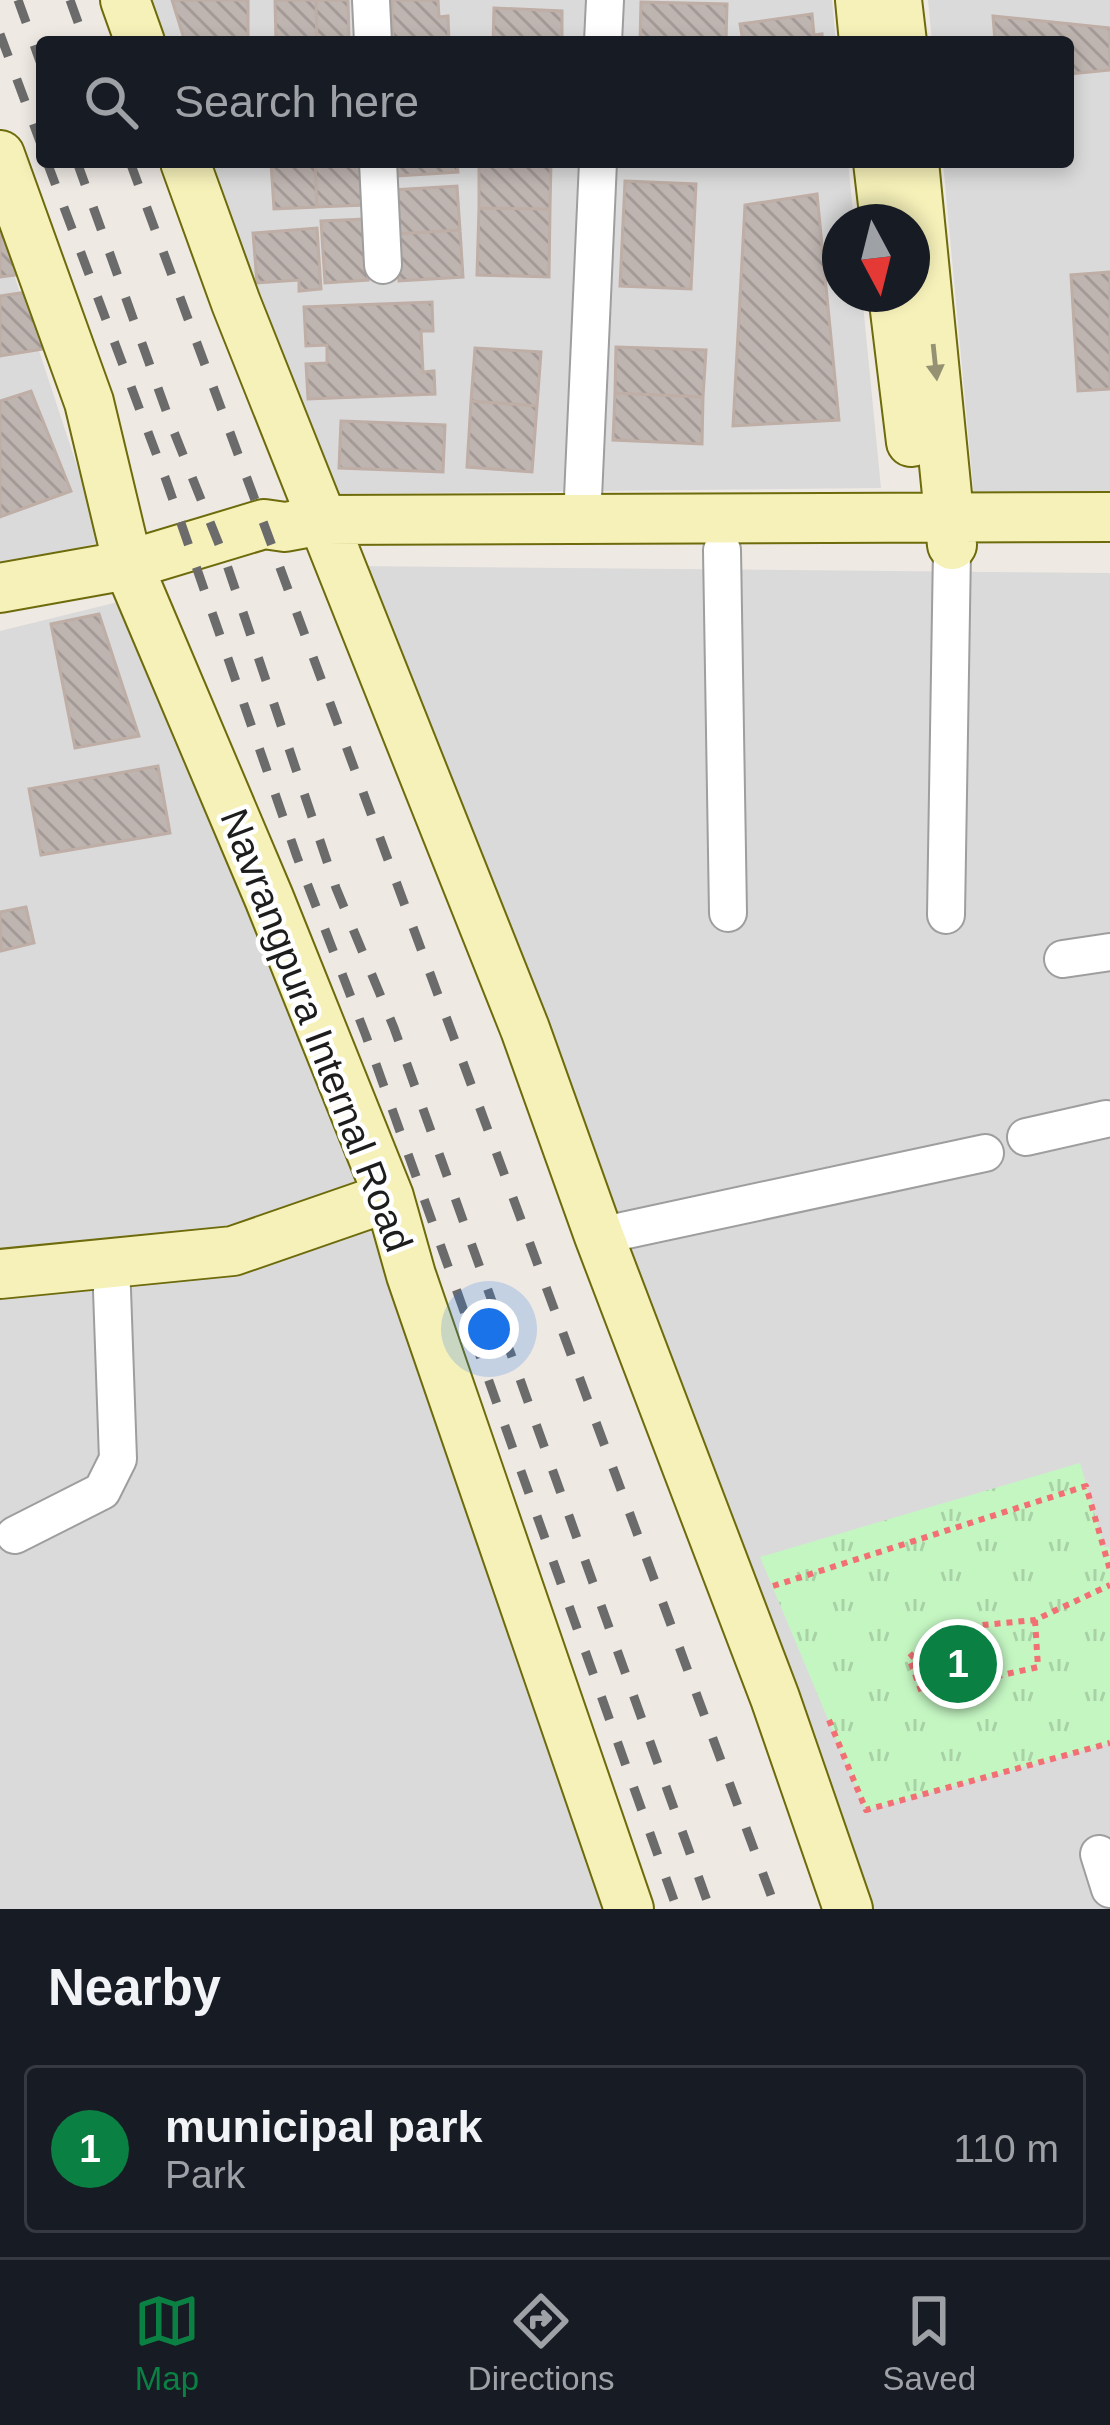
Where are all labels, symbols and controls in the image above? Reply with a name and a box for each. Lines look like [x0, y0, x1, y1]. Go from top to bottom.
search box [36, 36, 1074, 168]
icon: search [78, 69, 144, 135]
text: Search here [174, 76, 419, 127]
north arrow [822, 204, 930, 312]
one-way arrow [926, 344, 945, 381]
street label: Navrangpura Internal Road [212, 803, 421, 1257]
your location [459, 1299, 519, 1359]
pin: 1 [919, 1619, 997, 1709]
text: Nearby [48, 1959, 221, 2016]
text: municipal park [165, 2101, 483, 2152]
text: 1 [79, 2127, 101, 2170]
text: 110 m [954, 2127, 1059, 2170]
text: Park [165, 2153, 245, 2196]
tab: Map [134, 2288, 200, 2398]
tab: Directions [468, 2288, 615, 2398]
tab: Saved [882, 2288, 976, 2398]

